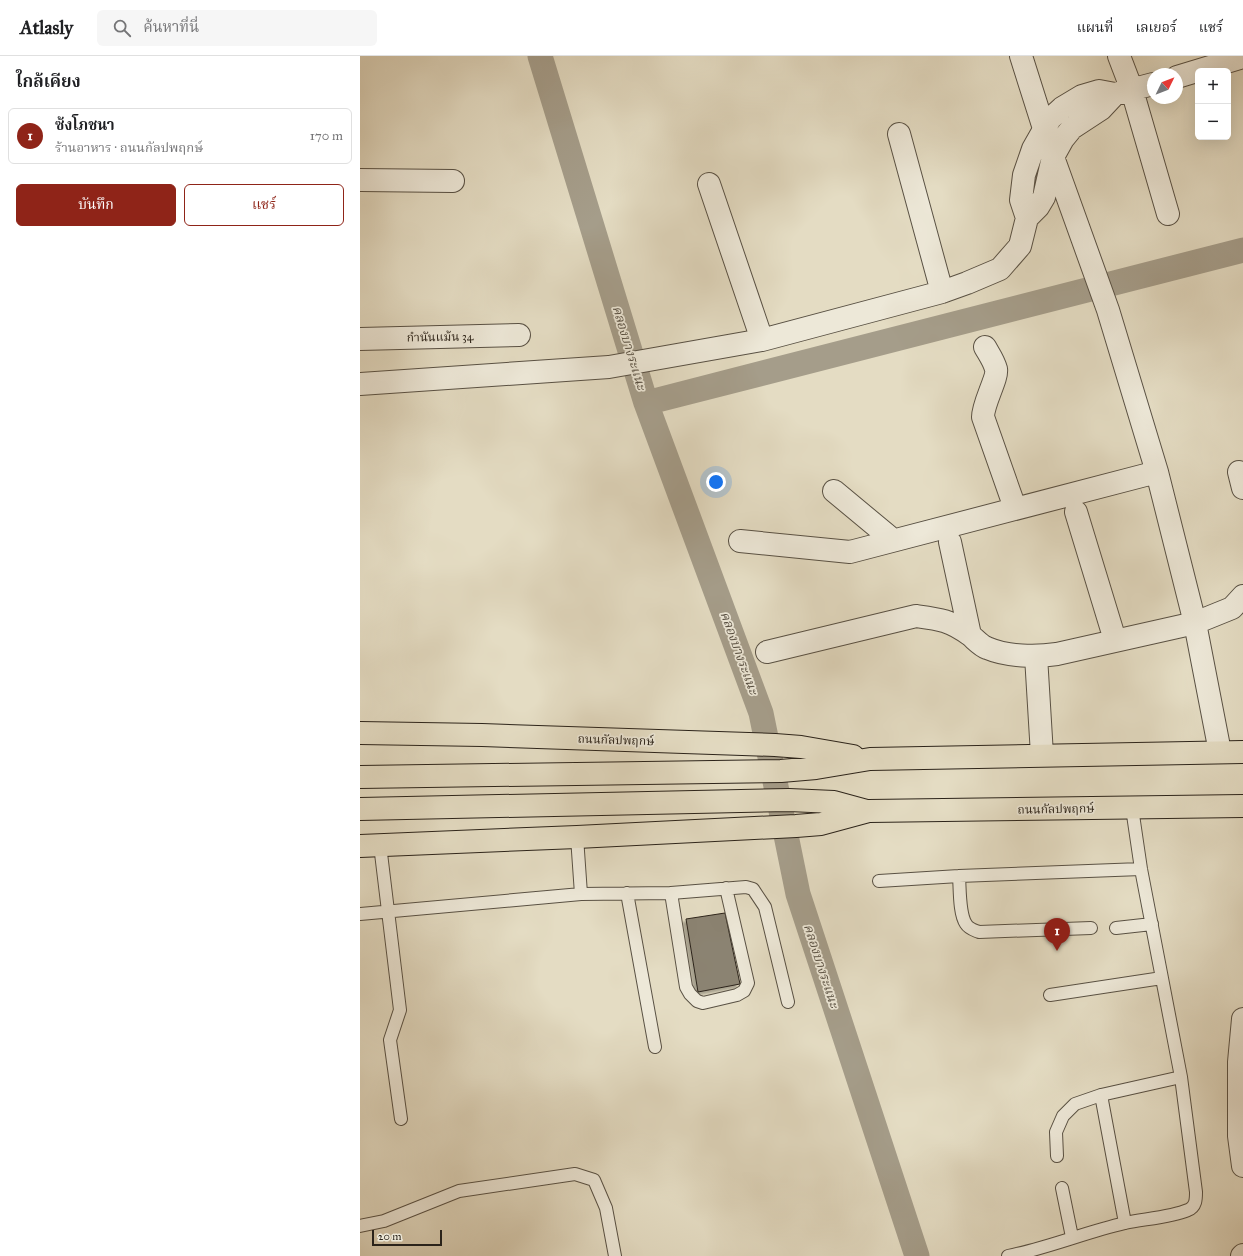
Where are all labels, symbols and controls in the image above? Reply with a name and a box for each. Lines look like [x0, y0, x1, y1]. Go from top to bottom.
search box [97, 10, 377, 46]
text: Atlasly [20, 16, 73, 39]
icon: search [111, 17, 133, 39]
text: ค้นหาที่นี่ [143, 18, 199, 36]
text: แผนที่ [1077, 19, 1113, 36]
text: เลเยอร์ [1135, 19, 1177, 36]
text: แชร์ [1199, 19, 1223, 36]
north arrow [1147, 68, 1183, 104]
map controls [1195, 68, 1231, 140]
button: + [1195, 68, 1231, 104]
text: ใกล้เคียง [16, 71, 81, 92]
button: − [1195, 104, 1231, 140]
text: ซ้งโภชนา [55, 116, 115, 134]
text: 1 [27, 128, 33, 144]
text: 170 m [310, 128, 343, 144]
text: ร้านอาหาร · ถนนกัลปพฤกษ์ [55, 140, 203, 156]
button: บันทึก [16, 184, 176, 226]
button: แชร์ [184, 184, 344, 226]
water label: คลองบางระแนะ [609, 304, 650, 394]
street label: กำนันแม้น 34 [407, 329, 474, 345]
your location [706, 472, 726, 492]
water label: คลองบางระแนะ [717, 609, 762, 698]
street label: ถนนกัลปพฤกษ์ [577, 732, 655, 748]
street label: ถนนกัลปพฤกษ์ [1017, 801, 1095, 817]
pin: 1 [1044, 918, 1070, 951]
water label: คลองบางระแนะ [800, 922, 843, 1012]
scale bar [372, 1228, 442, 1247]
text: 20 m [378, 1230, 401, 1243]

